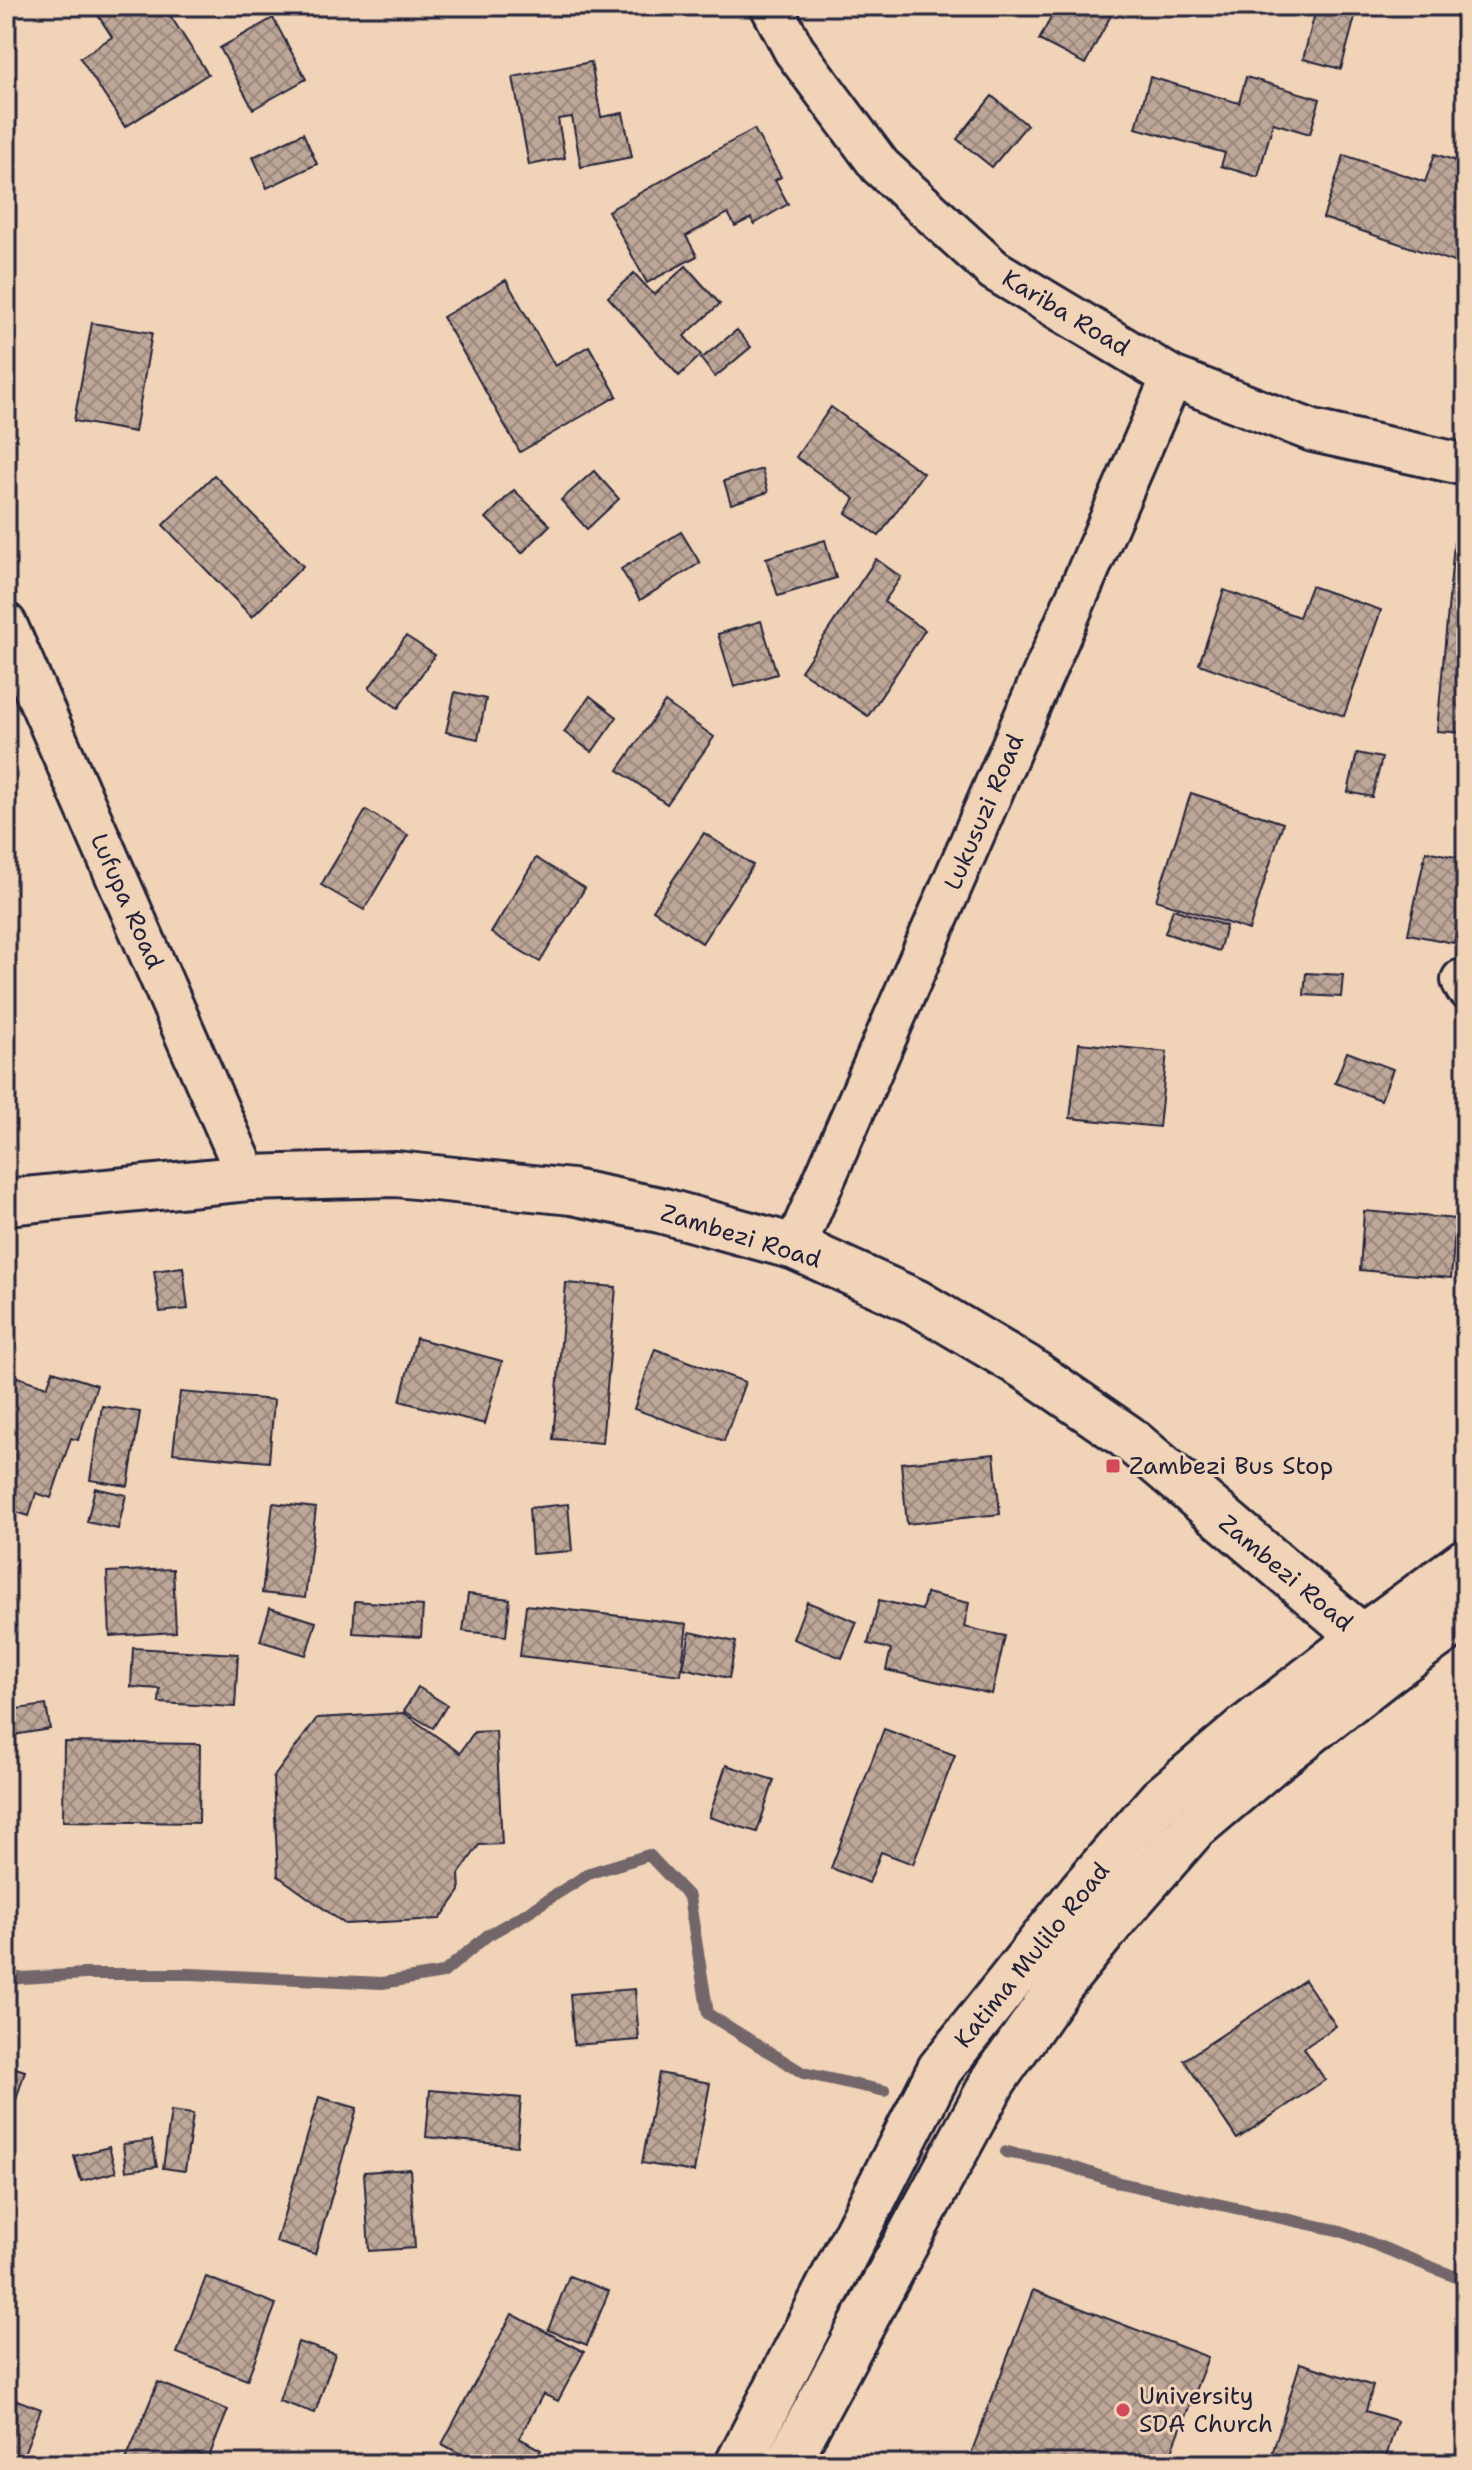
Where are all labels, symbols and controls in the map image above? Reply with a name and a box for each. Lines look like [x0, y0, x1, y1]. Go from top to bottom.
street label: Kariba Road [996, 262, 1136, 364]
street label: Lukusuzi Road [937, 729, 1031, 895]
street label: Lufupa Road [83, 828, 171, 974]
street label: Zambezi Road [657, 1196, 825, 1276]
place label: Zambezi Bus Stop [1129, 1450, 1333, 1482]
marker: Zambezi Bus Stop [1104, 1457, 1122, 1475]
street label: Zambezi Road [1212, 1507, 1360, 1639]
street label: Katima Mulilo Road [947, 1856, 1117, 2054]
place label: University SDA Church [1139, 2380, 1273, 2440]
marker: University SDA Church [1114, 2401, 1132, 2419]

